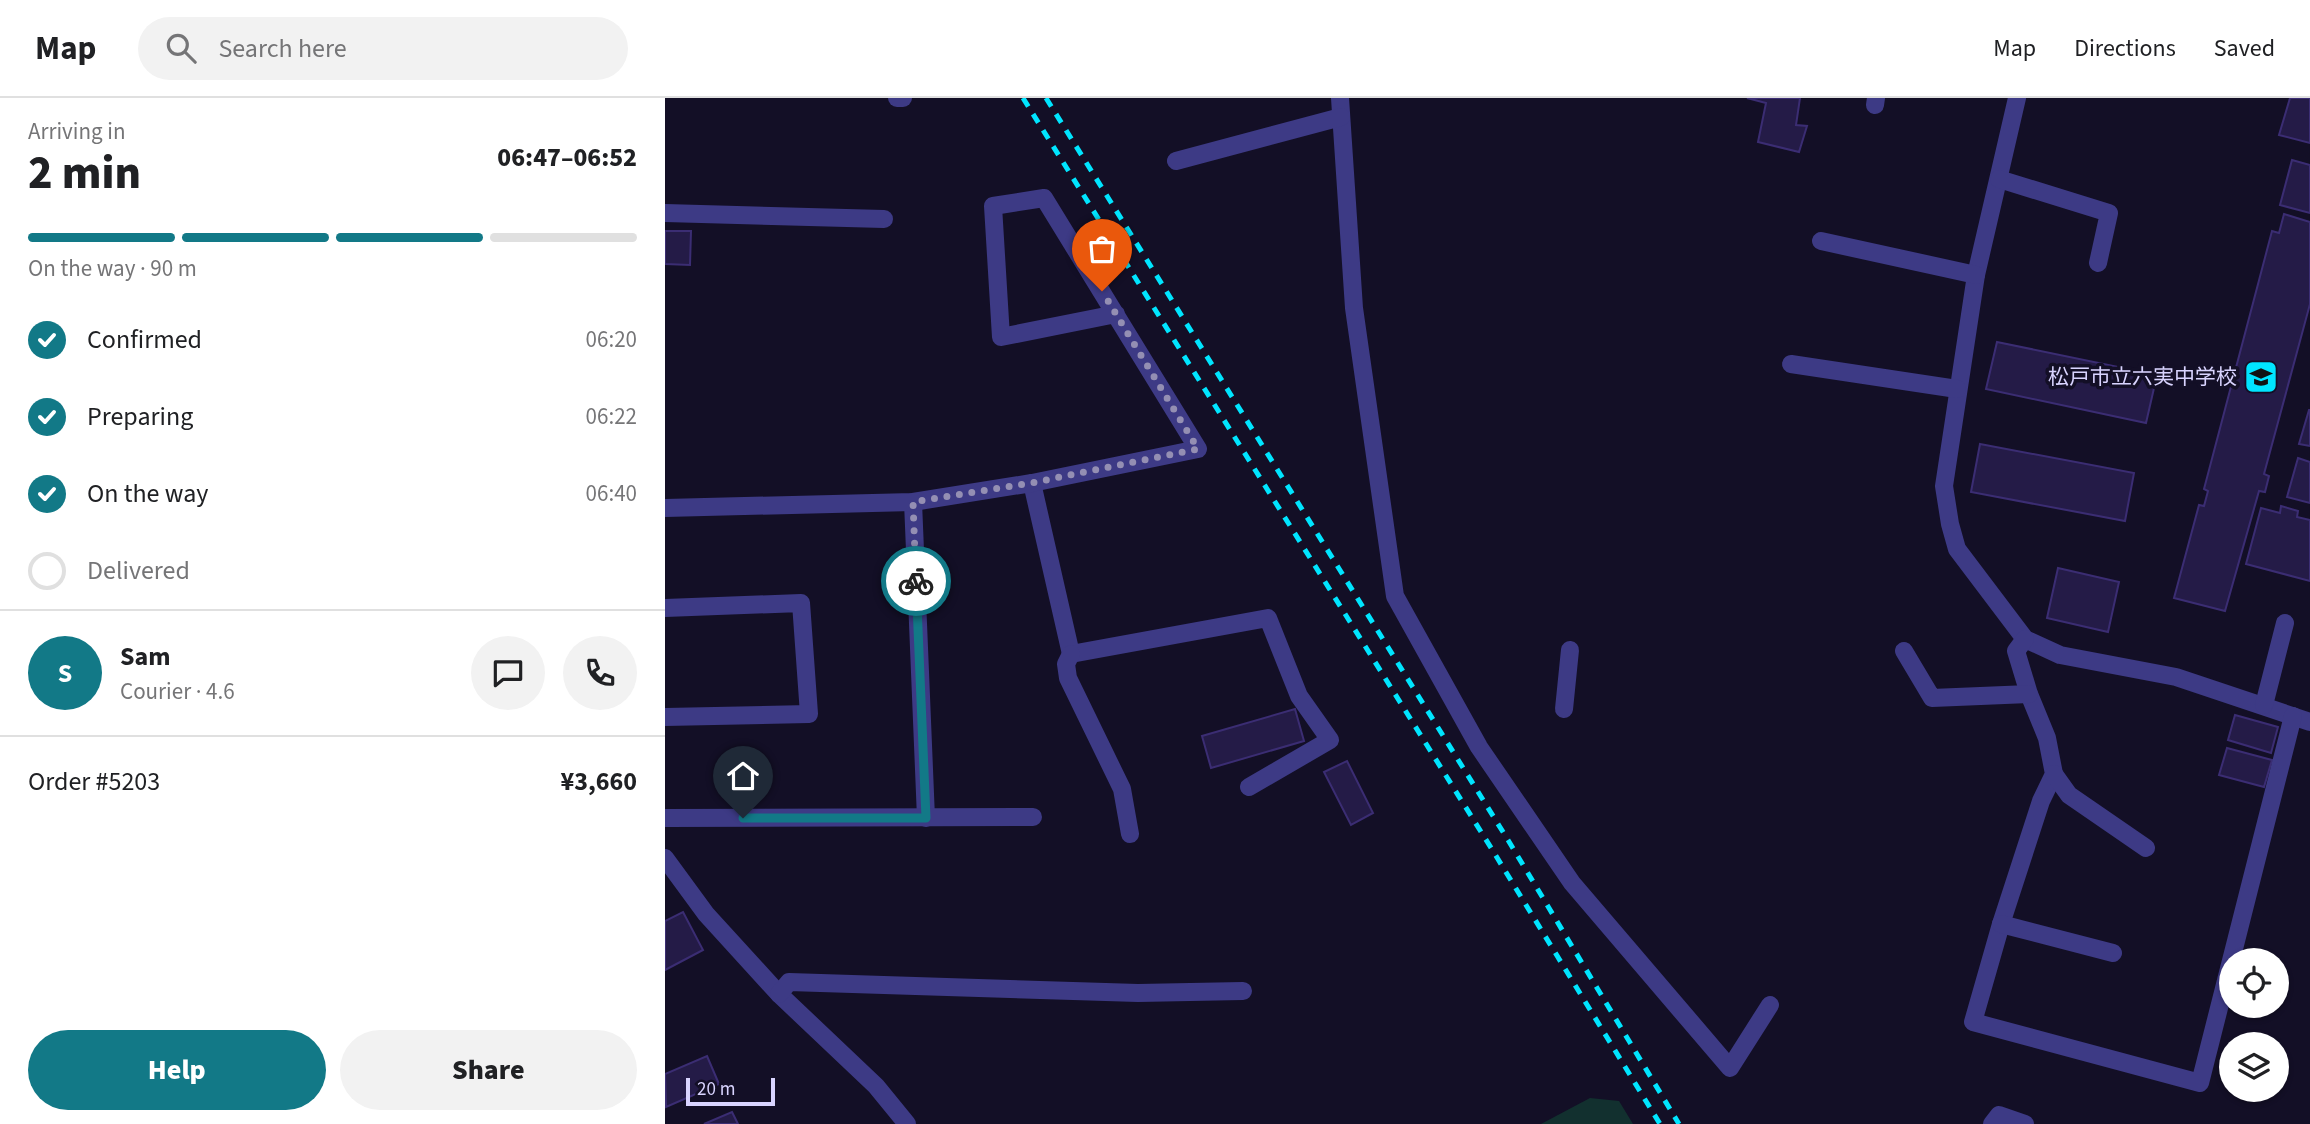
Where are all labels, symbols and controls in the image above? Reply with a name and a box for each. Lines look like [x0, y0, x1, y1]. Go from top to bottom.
search box [138, 17, 628, 80]
text: Map [35, 25, 96, 72]
icon: search [162, 29, 200, 67]
text: Search here [218, 30, 347, 67]
text: Map [1993, 31, 2036, 66]
text: Directions [2074, 31, 2176, 66]
text: Saved [2214, 31, 2275, 66]
text: Arriving in [28, 115, 126, 148]
text: 06:47–06:52 [497, 139, 637, 176]
text: 2 min [28, 141, 141, 206]
pin [1072, 219, 1132, 291]
icon: bag [1083, 230, 1121, 268]
text: On the way · 90 m [28, 252, 197, 285]
icon: check [28, 321, 66, 359]
text: Confirmed [87, 321, 202, 358]
text: 06:20 [586, 323, 637, 356]
school or university icon: 松戸市立六実中学校 [2242, 358, 2280, 396]
place label: 松戸市立六実中学校 [2048, 362, 2237, 392]
icon: check [28, 398, 66, 436]
text: Preparing [87, 398, 193, 435]
text: 06:22 [586, 400, 637, 433]
icon: check [28, 475, 66, 513]
text: On the way [87, 475, 208, 512]
text: 06:40 [586, 477, 637, 510]
courier [881, 546, 951, 616]
text: Delivered [87, 552, 190, 589]
icon: bike [897, 562, 935, 600]
button: chat [471, 636, 545, 710]
button: phone [563, 636, 637, 710]
text: Sam [120, 638, 170, 675]
text: S [58, 655, 72, 692]
text: Courier · 4.6 [120, 675, 235, 708]
pin [713, 746, 773, 818]
icon: home [724, 757, 762, 795]
text: Order #5203 [28, 763, 160, 800]
text: ¥3,660 [561, 763, 637, 800]
map controls [2219, 948, 2289, 1102]
button: locate [2219, 948, 2289, 1018]
button: Help [28, 1030, 326, 1110]
button: Share [340, 1030, 637, 1110]
button: layers [2219, 1032, 2289, 1102]
scale bar [686, 1075, 775, 1107]
text: 20 m [697, 1076, 735, 1103]

